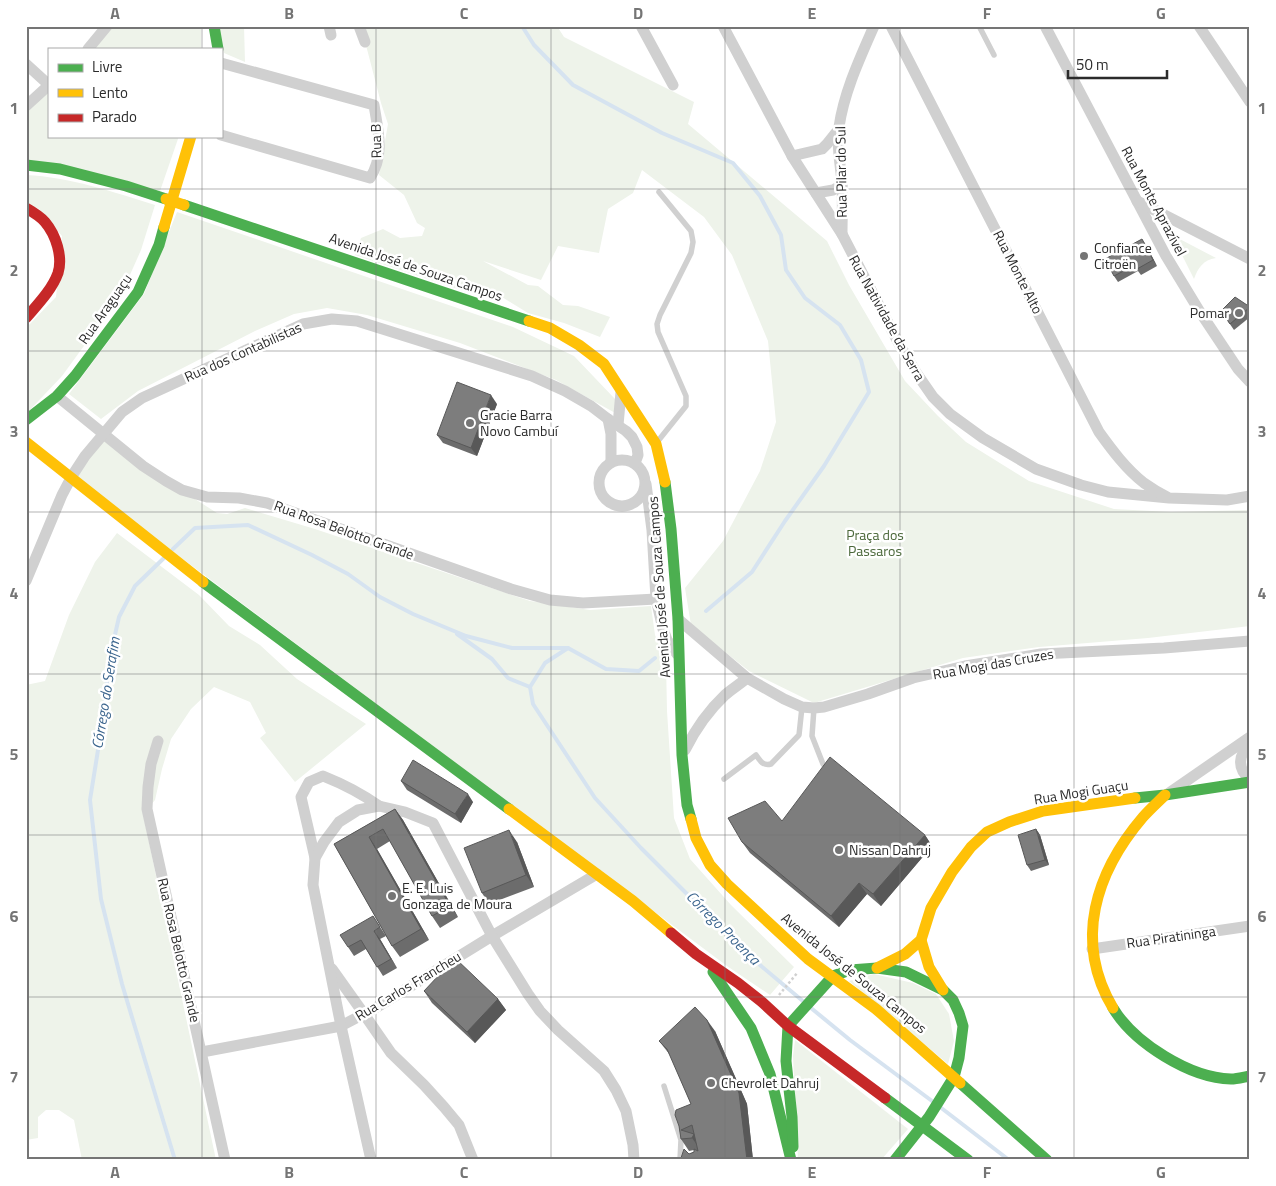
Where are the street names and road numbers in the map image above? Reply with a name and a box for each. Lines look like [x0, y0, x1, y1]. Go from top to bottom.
street label: Rua B [365, 123, 386, 159]
street label: Rua Pilar do Sul [829, 126, 852, 218]
street label: Rua Monte Aprazível [1117, 142, 1192, 259]
street label: Rua Monte Alto [988, 226, 1049, 317]
street label: Avenida José de Souza Campos [327, 227, 506, 306]
street label: Rua Natividade da Serra [844, 251, 931, 385]
street label: Rua Araguaçu [73, 269, 137, 348]
street label: Rua dos Contabilistas [181, 316, 305, 387]
street label: Rua Rosa Belotto Grande [271, 494, 417, 565]
street label: Avenida José de Souza Campos [642, 496, 675, 679]
street label: Rua Mogi das Cruzes [931, 643, 1055, 684]
street label: Rua Mogi Guaçu [1032, 774, 1130, 809]
street label: Rua Rosa Belotto Grande [153, 876, 206, 1024]
street label: Avenida José de Souza Campos [777, 907, 932, 1038]
street label: Rua Piratininga [1125, 920, 1217, 953]
street label: Rua Carlos Francheu [351, 946, 465, 1026]

